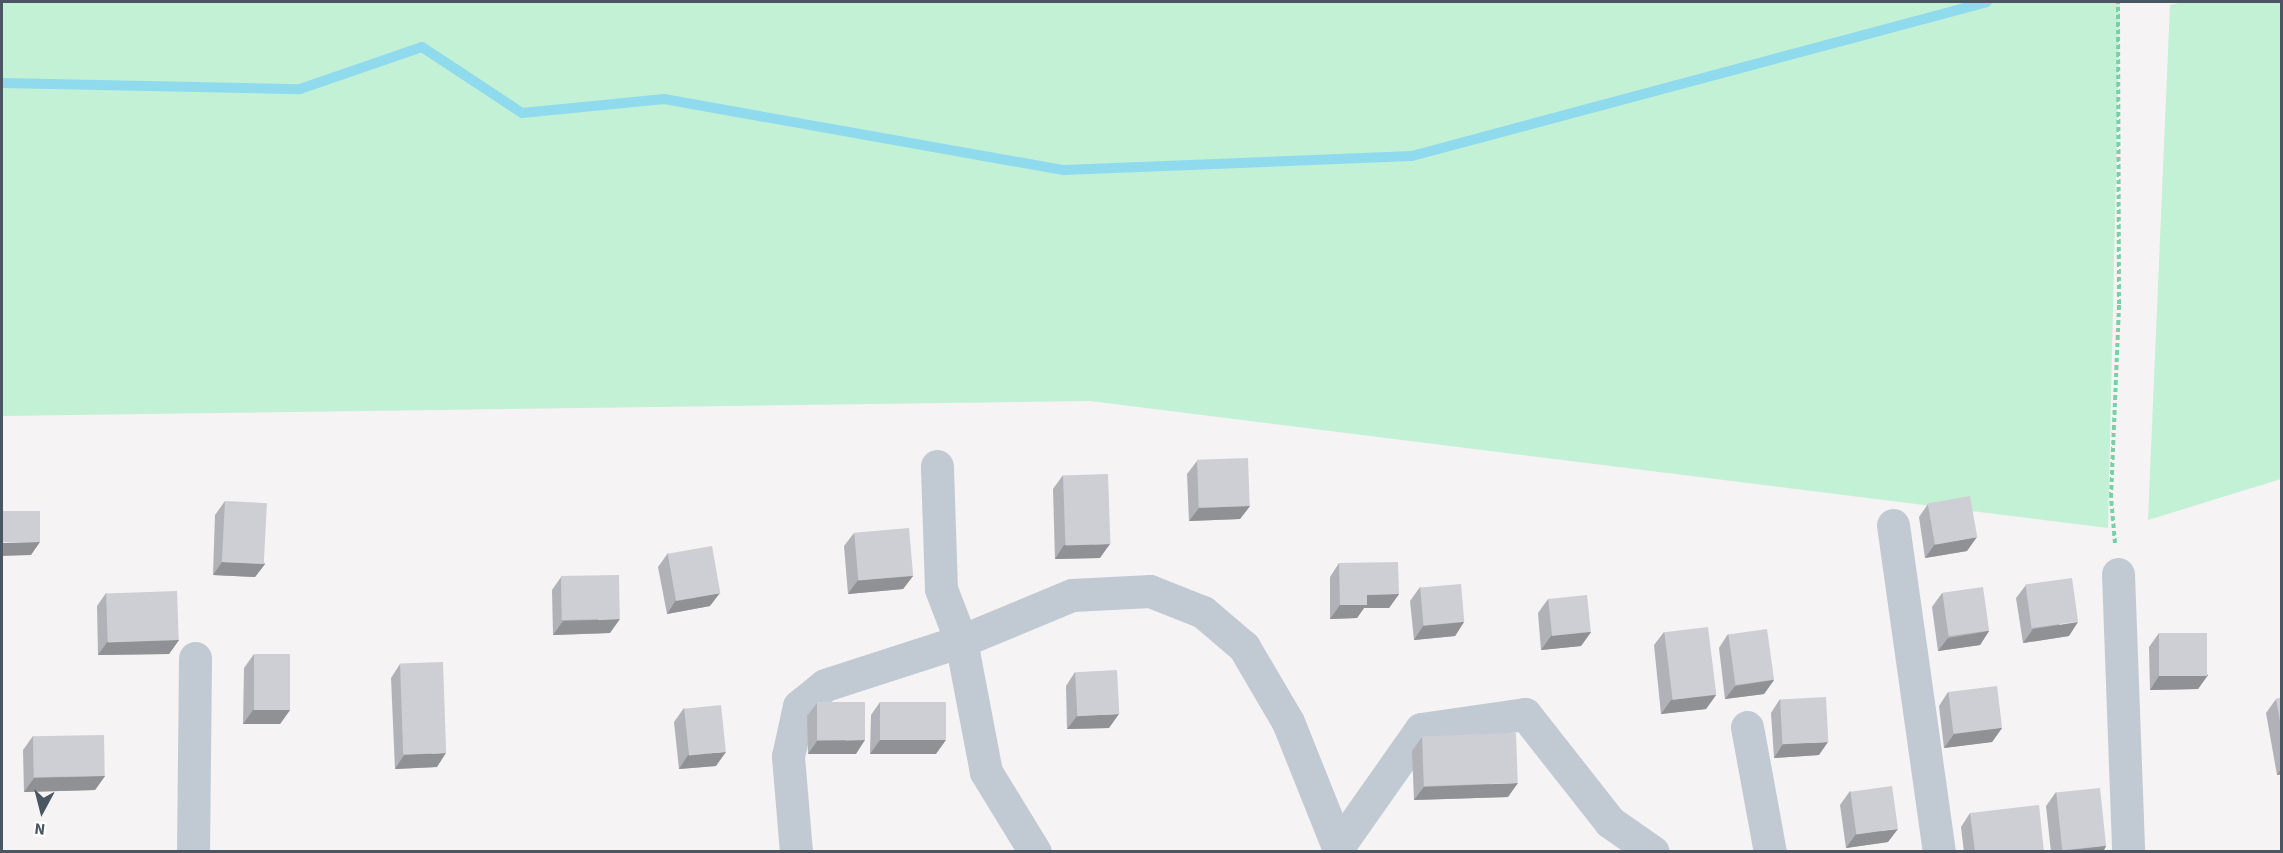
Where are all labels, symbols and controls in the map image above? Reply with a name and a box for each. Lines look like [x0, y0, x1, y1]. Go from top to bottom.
north arrow [12, 781, 72, 841]
text: N [33, 817, 46, 840]

